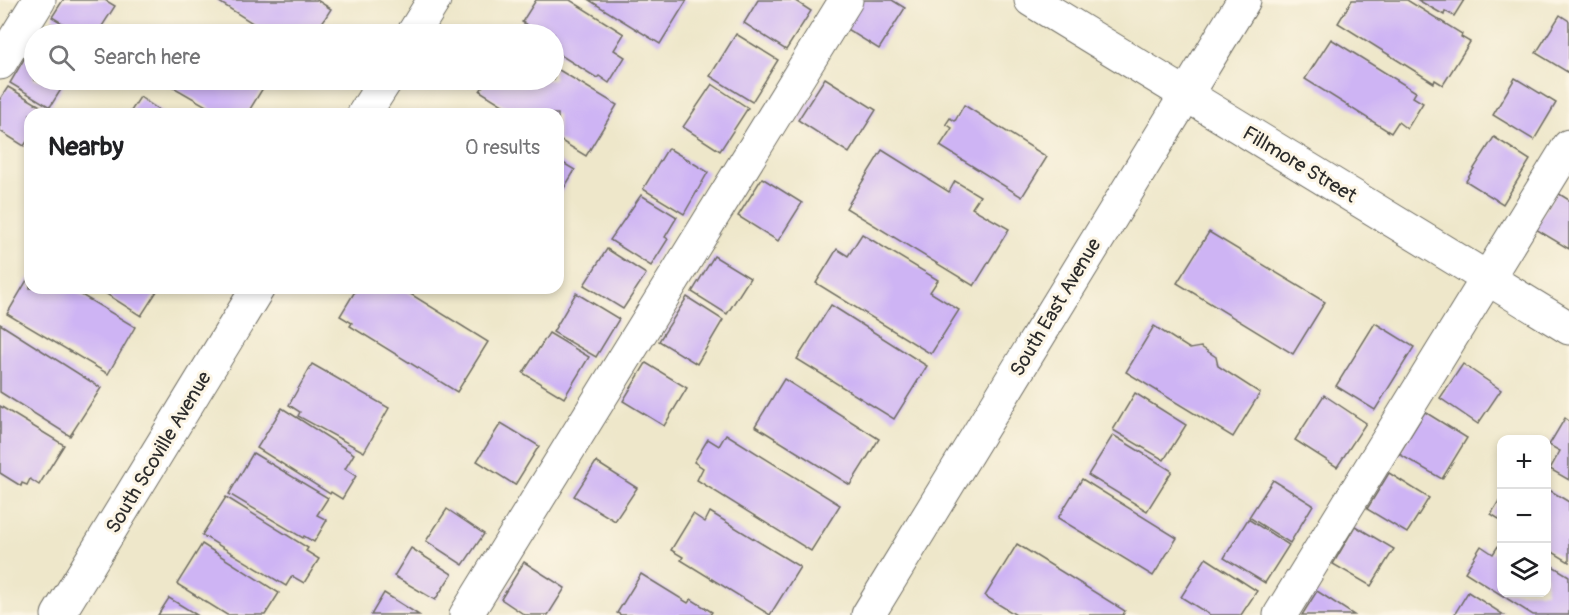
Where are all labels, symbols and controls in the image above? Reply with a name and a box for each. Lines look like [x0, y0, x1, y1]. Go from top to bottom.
search box [24, 24, 564, 90]
icon: search [45, 41, 78, 74]
text: Search here [93, 43, 200, 71]
street label: Fillmore Street [1238, 121, 1362, 209]
text: Nearby [48, 131, 124, 163]
text: 0 results [465, 135, 540, 160]
street label: South East Avenue [1004, 234, 1107, 381]
street label: South Scoville Avenue [100, 367, 217, 538]
map controls [1497, 435, 1551, 597]
button: + [1497, 435, 1551, 489]
button: − [1497, 489, 1551, 543]
button: layers [1497, 543, 1551, 597]

